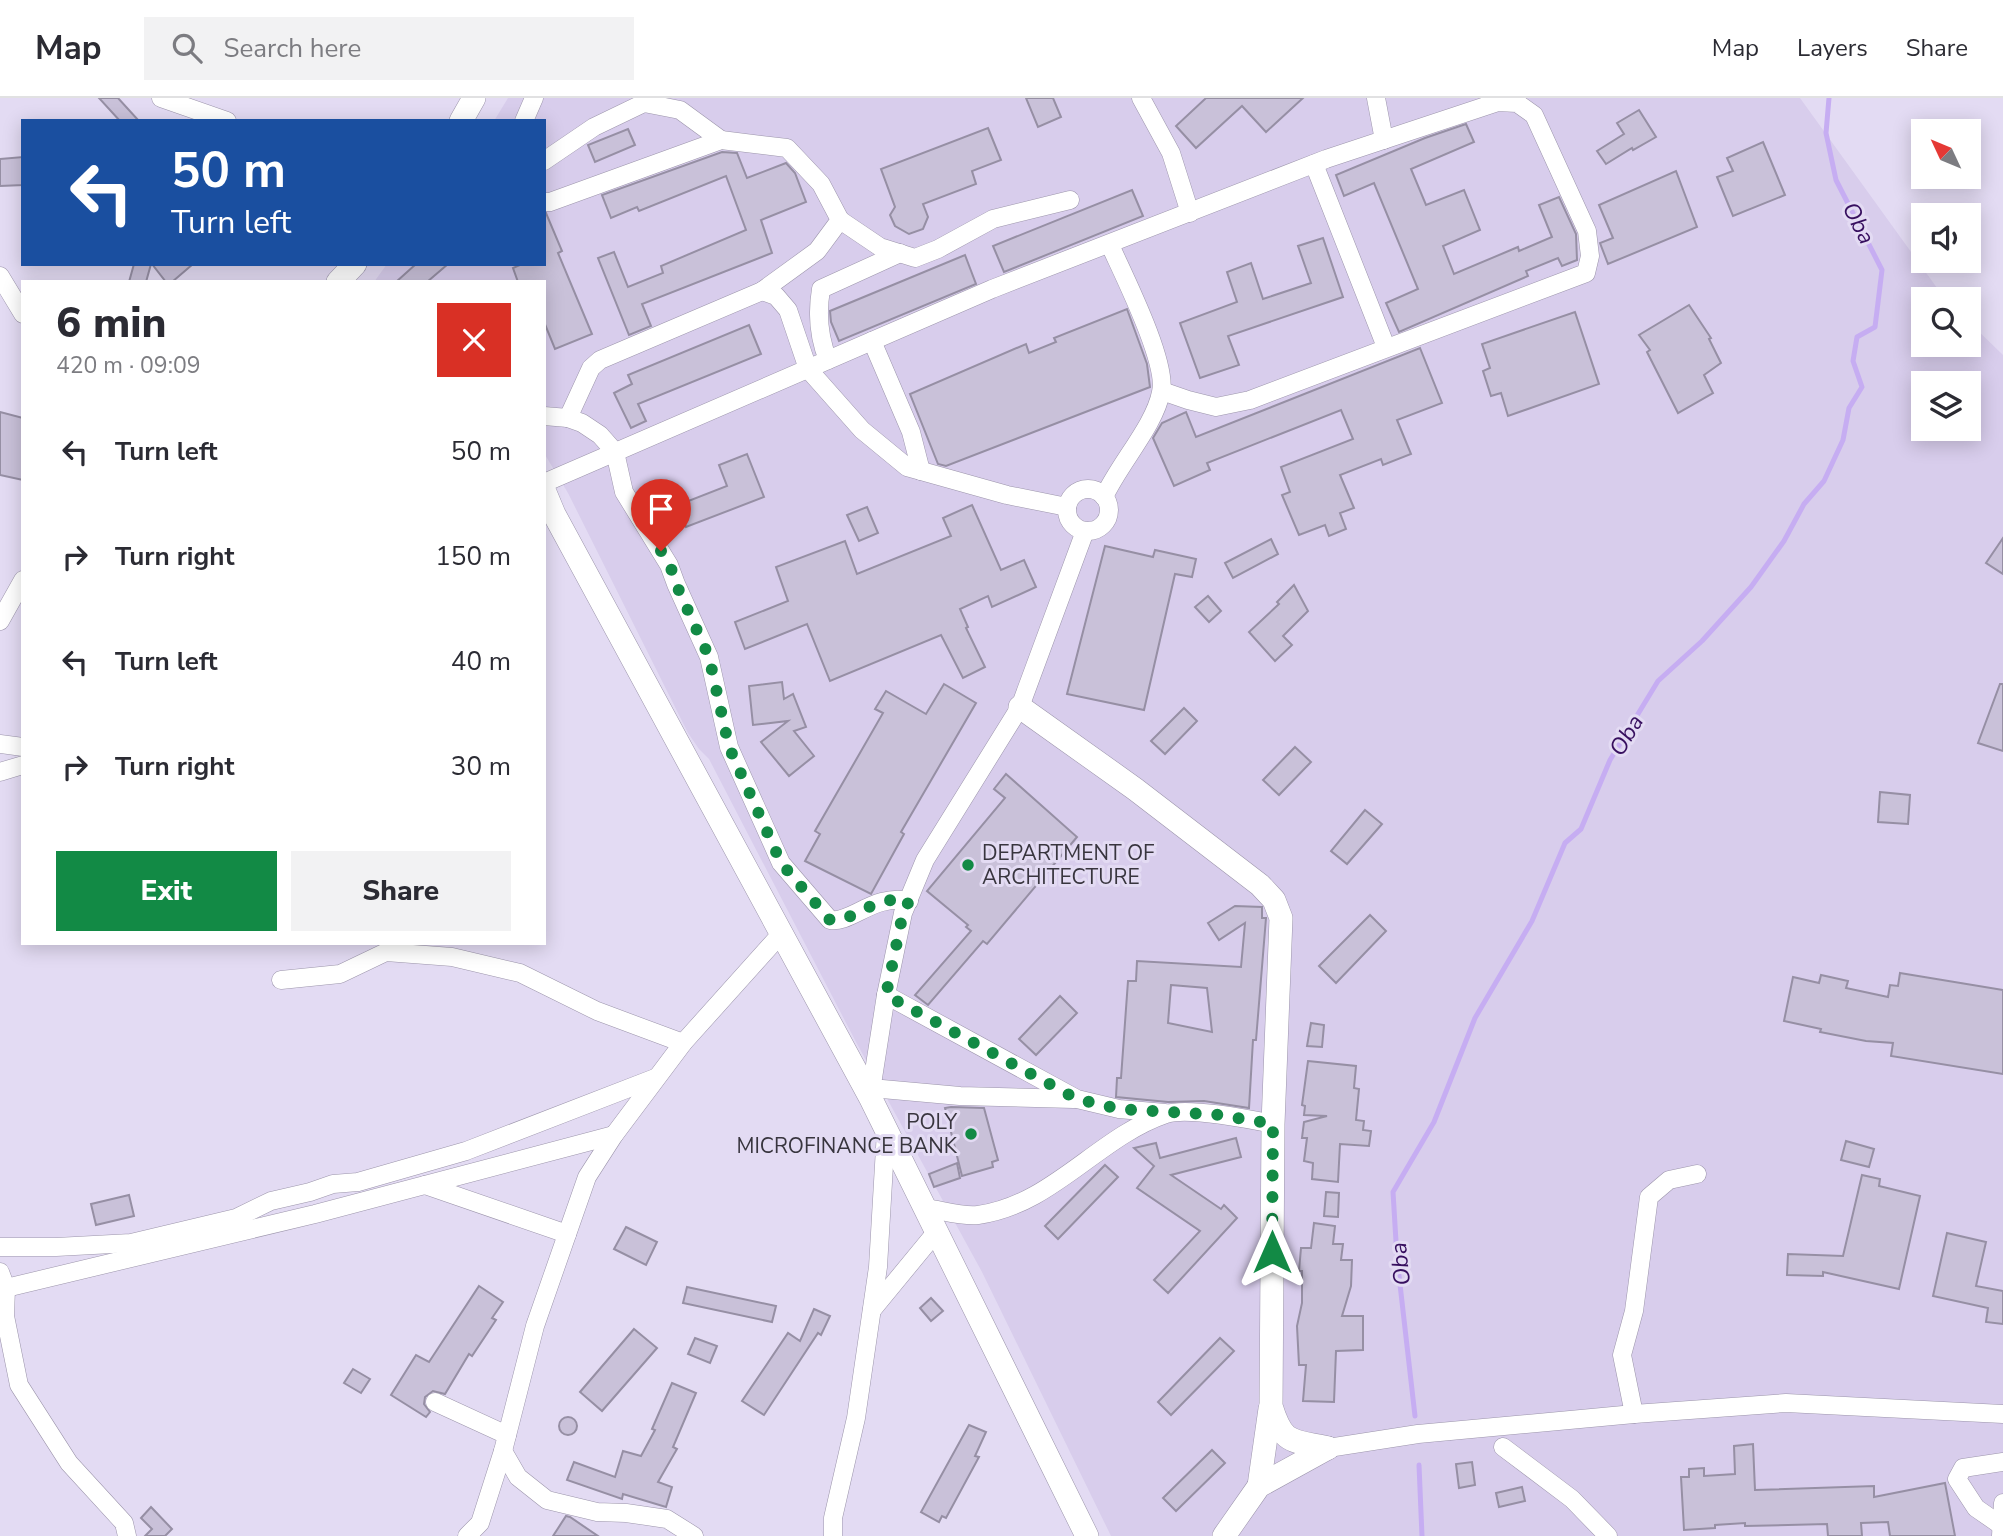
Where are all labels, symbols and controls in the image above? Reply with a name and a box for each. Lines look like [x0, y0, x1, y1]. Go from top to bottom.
search box [144, 17, 634, 80]
text: Map [35, 26, 102, 71]
icon: search [168, 29, 206, 67]
text: Search here [224, 31, 361, 66]
text: Map [1712, 32, 1759, 64]
text: Layers [1797, 32, 1868, 64]
text: Share [1906, 32, 1968, 64]
north arrow [1911, 119, 1981, 189]
map controls [1911, 119, 1981, 441]
text: 50 m [171, 137, 286, 204]
icon: left [56, 147, 147, 238]
water label: Oba [1835, 197, 1882, 250]
text: Turn left [171, 201, 291, 244]
button: sound [1911, 203, 1981, 273]
button: search [1911, 287, 1981, 357]
text: 6 min [56, 295, 166, 352]
button: close [437, 303, 511, 377]
text: 420 m · 09:09 [56, 350, 201, 381]
button: layers [1911, 371, 1981, 441]
icon: left [56, 433, 94, 471]
text: Turn left [115, 434, 218, 469]
text: 50 m [451, 434, 511, 469]
pin [631, 479, 691, 551]
icon: arrive [642, 490, 680, 528]
icon: right [56, 538, 94, 576]
text: Turn right [115, 539, 234, 574]
text: 150 m [435, 539, 511, 574]
icon: left [56, 643, 94, 681]
text: Turn left [115, 644, 218, 679]
text: 40 m [451, 644, 511, 679]
water label: Oba [1602, 709, 1651, 762]
icon: right [56, 748, 94, 786]
text: Turn right [115, 749, 234, 784]
text: 30 m [451, 749, 511, 784]
place label: DEPARTMENT OF ARCHITECTURE [982, 839, 1155, 891]
button: Exit [56, 851, 277, 931]
button: Share [291, 851, 511, 931]
marker: DEPARTMENT OF ARCHITECTURE [960, 857, 976, 873]
place label: POLY MICROFINANCE BANK [736, 1108, 958, 1160]
marker: POLY MICROFINANCE BANK [963, 1126, 979, 1142]
position arrow [1235, 1215, 1309, 1289]
water label: Oba [1383, 1241, 1418, 1287]

